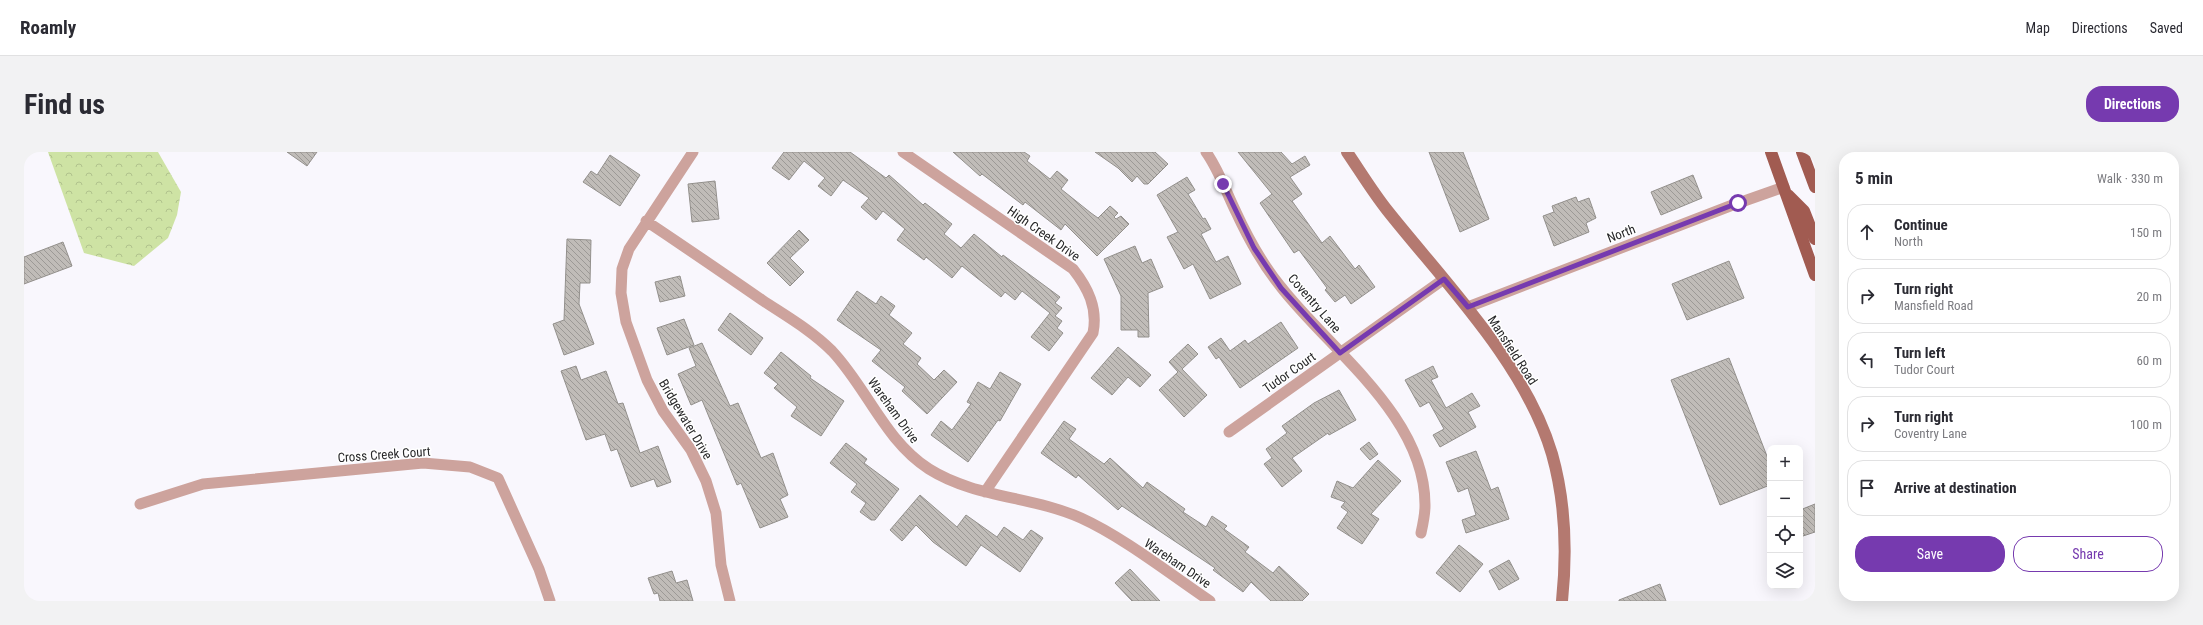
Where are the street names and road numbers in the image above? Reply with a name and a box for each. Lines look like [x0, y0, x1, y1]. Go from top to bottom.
street label: High Creek Drive [1005, 203, 1083, 264]
street label: North [1605, 221, 1637, 246]
street label: Coventry Lane [1285, 271, 1344, 336]
street label: Mansfield Road [1485, 313, 1540, 388]
street label: Tudor Court [1260, 349, 1319, 396]
street label: Wareham Drive [865, 375, 922, 446]
street label: Bridgewater Drive [656, 377, 715, 462]
street label: Cross Creek Court [337, 444, 431, 465]
street label: Wareham Drive [1142, 536, 1214, 591]

